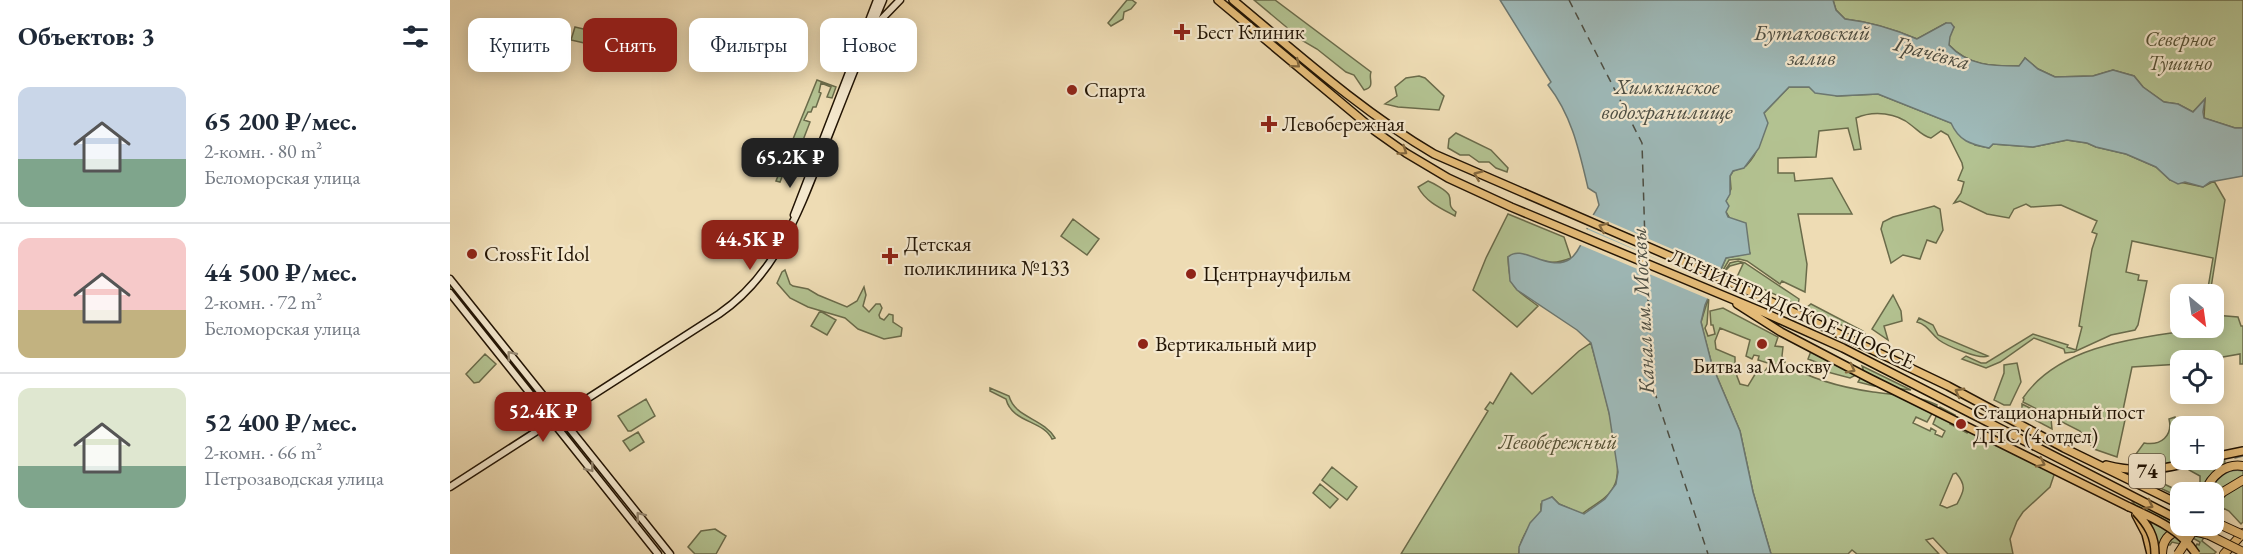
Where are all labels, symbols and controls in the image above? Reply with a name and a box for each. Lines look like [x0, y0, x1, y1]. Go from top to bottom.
chip: Купить [468, 18, 571, 72]
chip: Снять [583, 18, 677, 72]
chip: Фильтры [689, 18, 808, 72]
chip: Новое [820, 18, 917, 72]
place label: Бест Клиник [1196, 18, 1305, 45]
water label: Бутаковский залив [1753, 18, 1870, 72]
text: Объектов: 3 [18, 19, 155, 53]
icon: filters [399, 20, 432, 53]
marker: Бест Клиник [1173, 23, 1191, 41]
park label: Северное Тушино [2145, 25, 2216, 76]
water label: Грачёвка [1890, 28, 1973, 77]
one-way arrow [1289, 57, 1300, 68]
water label: Химкинское водохранилище [1601, 72, 1733, 126]
place label: Спарта [1084, 76, 1146, 103]
marker: Спарта [1065, 83, 1079, 97]
text: 65 200 ₽/мес. [204, 104, 357, 138]
place label: Левобережная [1282, 110, 1405, 137]
icon: home [66, 111, 138, 183]
marker: Левобережная [1260, 115, 1278, 133]
text: 2-комн. · 80 m² [204, 138, 322, 164]
pin: 65.2K ₽ [735, 138, 845, 189]
text: 65.2K ₽ [756, 144, 824, 170]
one-way arrow [1396, 144, 1407, 155]
text: Беломорская улица [204, 164, 360, 190]
one-way arrow [1474, 170, 1485, 182]
pin: 44.5K ₽ [695, 220, 805, 271]
one-way arrow [1599, 222, 1610, 234]
text: 44.5K ₽ [716, 226, 784, 252]
water label: Канал им. Москвы [1624, 227, 1661, 396]
place label: Детская поликлиника №133 [904, 230, 1070, 281]
place label: CrossFit Idol [484, 240, 589, 267]
street label: ЛЕНИНГРАДСКОЕ ШОССЕ [1665, 242, 1920, 375]
marker: CrossFit Idol [465, 247, 479, 261]
marker: Детская поликлиника №133 [881, 247, 899, 265]
text: 44 500 ₽/мес. [204, 255, 357, 289]
place label: Центрнаучфильм [1203, 260, 1351, 287]
icon: home [66, 262, 138, 334]
marker: Центрнаучфильм [1184, 267, 1198, 281]
north arrow [2170, 284, 2224, 338]
map controls [2170, 284, 2224, 536]
text: 2-комн. · 72 m² [204, 289, 322, 315]
text: Беломорская улица [204, 315, 360, 341]
place label: Вертикальный мир [1155, 330, 1317, 357]
marker: Вертикальный мир [1136, 337, 1150, 351]
marker: Битва за Москву [1755, 337, 1769, 351]
button: locate [2170, 350, 2224, 404]
one-way arrow [507, 351, 518, 362]
place label: Битва за Москву [1692, 352, 1832, 379]
one-way arrow [1845, 362, 1856, 373]
one-way arrow [1955, 388, 1966, 399]
pin: 52.4K ₽ [488, 392, 598, 443]
text: 52.4K ₽ [509, 398, 577, 424]
place label: Стационарный пост ДПС (4 отдел) [1973, 398, 2145, 449]
text: 52 400 ₽/мес. [204, 405, 357, 439]
icon: home [66, 412, 138, 484]
button: + [2170, 416, 2224, 470]
marker: Стационарный пост ДПС (4 отдел) [1954, 417, 1968, 431]
park label: Левобережный [1498, 428, 1618, 455]
text: 2-комн. · 66 m² [204, 439, 322, 465]
road number: 74 [2129, 454, 2165, 488]
one-way arrow [2034, 455, 2045, 467]
one-way arrow [582, 461, 593, 472]
text: Петрозаводская улица [204, 465, 384, 491]
button: − [2170, 482, 2224, 536]
one-way arrow [2143, 498, 2153, 509]
one-way arrow [636, 511, 647, 522]

